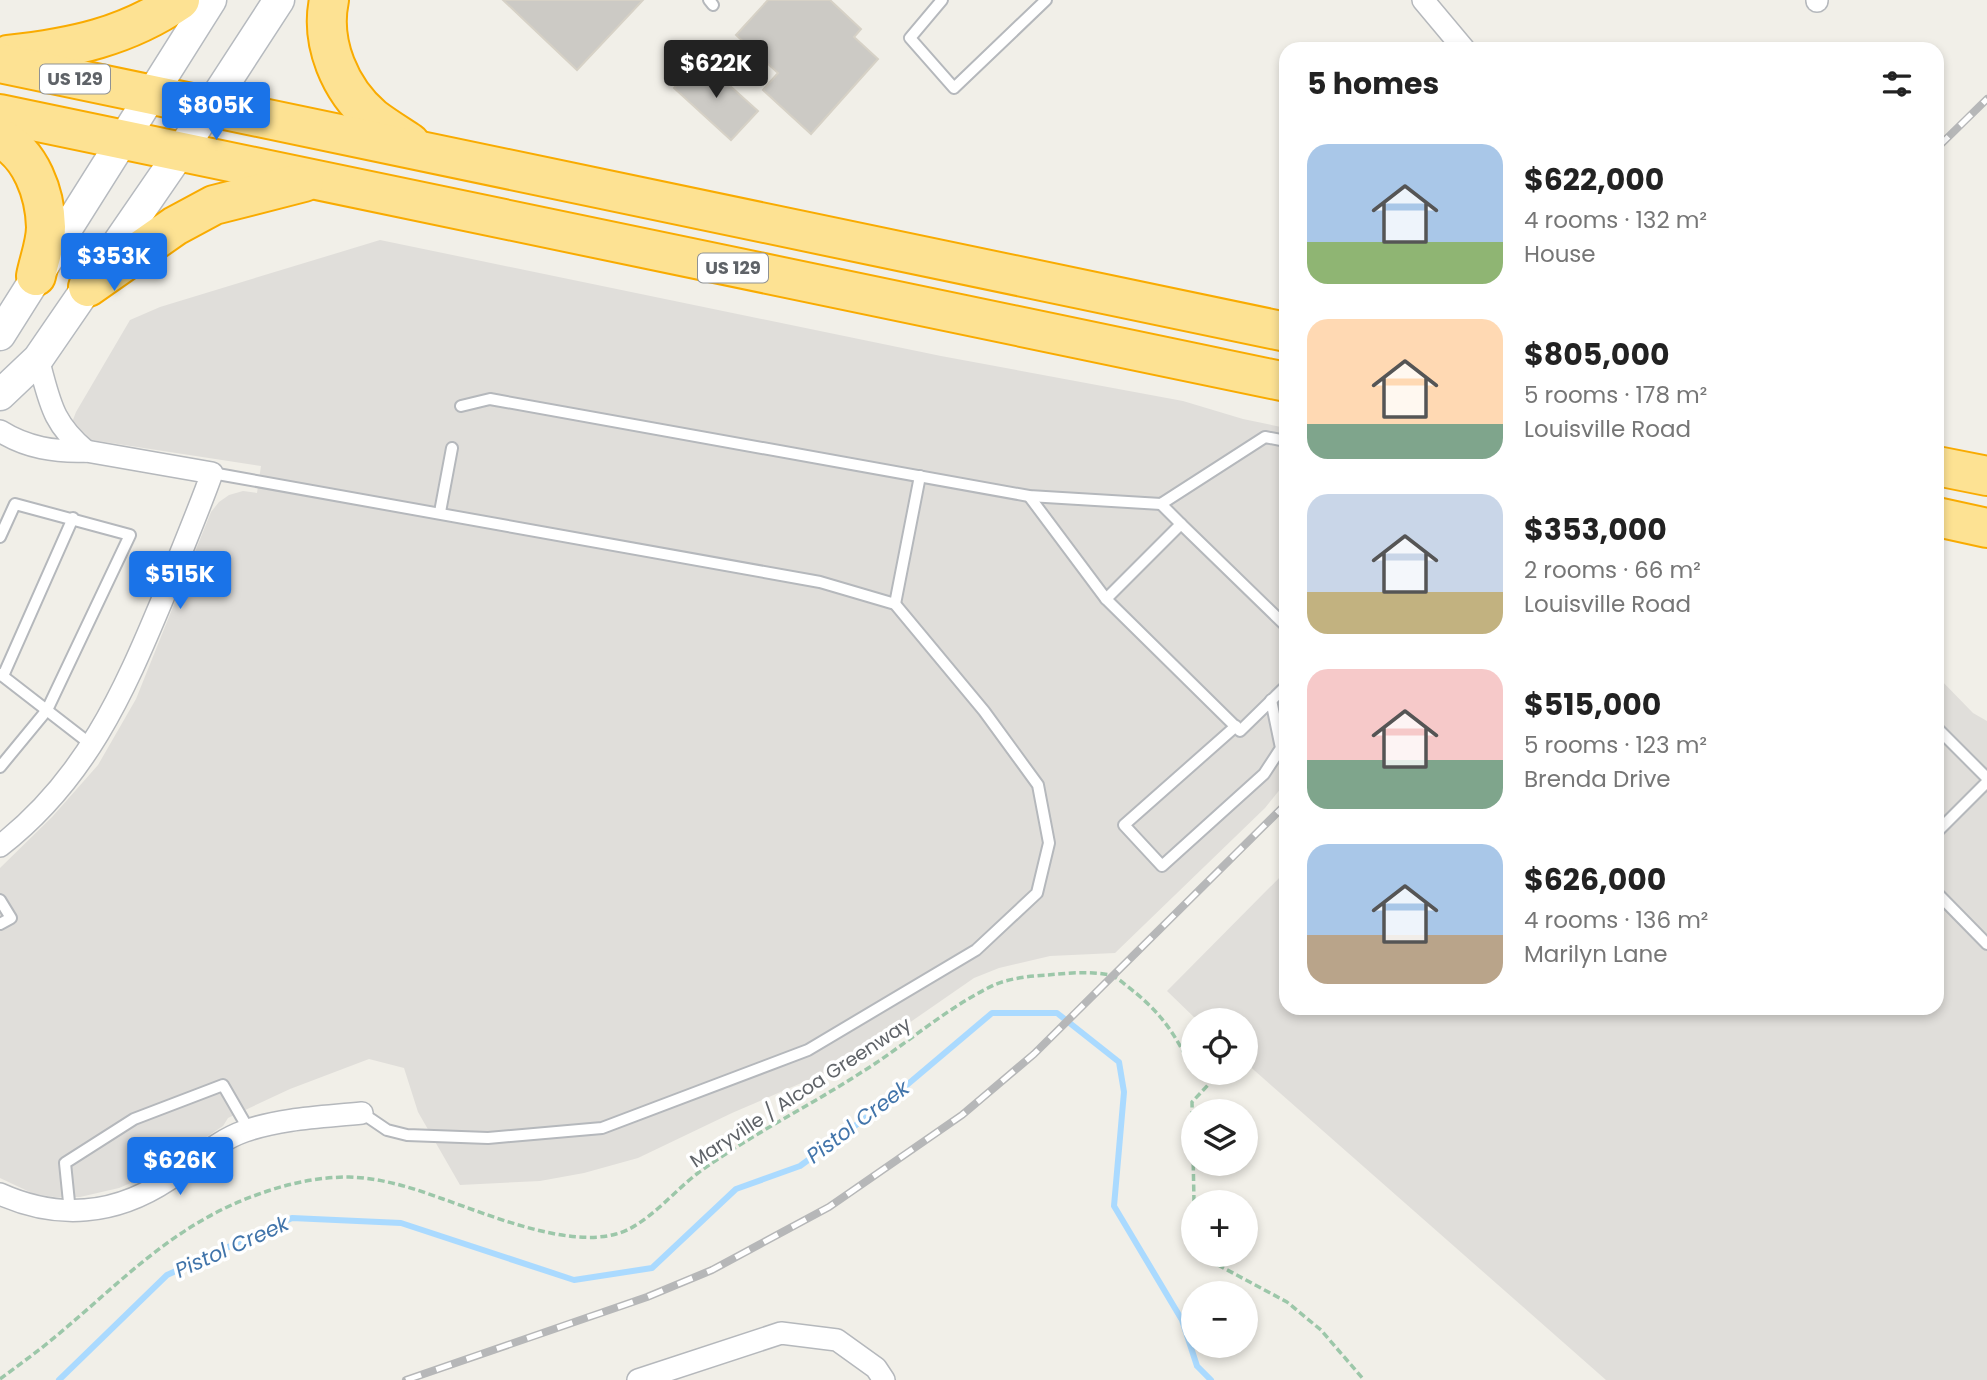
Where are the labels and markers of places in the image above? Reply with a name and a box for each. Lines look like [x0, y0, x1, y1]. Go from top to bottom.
pin: $622K [667, 41, 765, 100]
pin: $805K [167, 82, 265, 142]
pin: $353K [65, 233, 163, 293]
pin: $515K [131, 552, 229, 611]
pin: $626K [131, 1138, 229, 1197]

